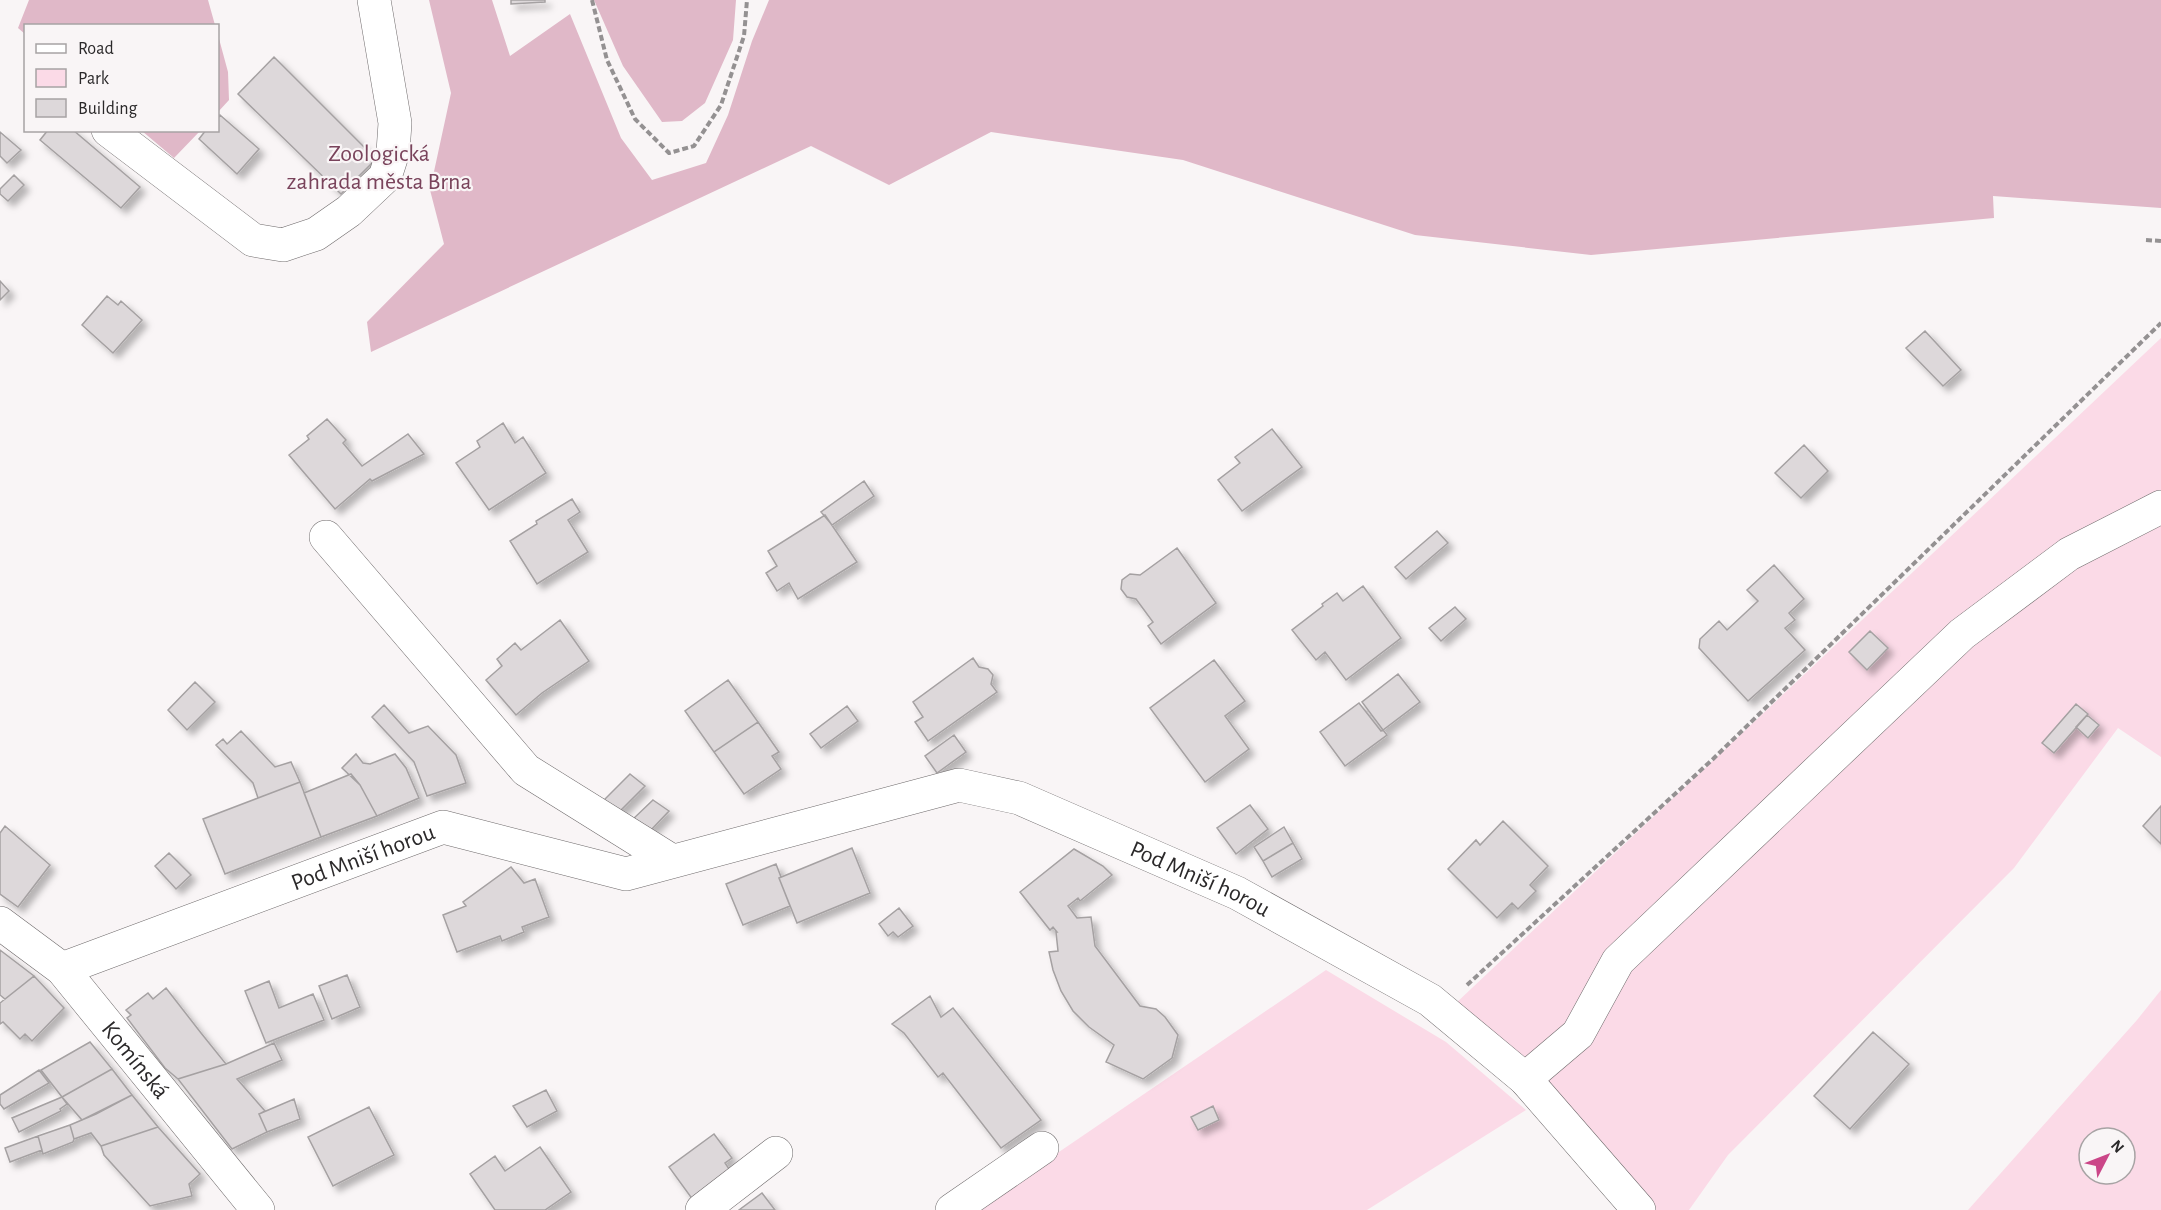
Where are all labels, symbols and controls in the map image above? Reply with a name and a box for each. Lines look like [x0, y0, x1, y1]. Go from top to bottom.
legend [24, 24, 219, 132]
text: Road [78, 40, 114, 58]
text: Park [78, 70, 110, 88]
text: Building [78, 100, 138, 118]
park label: Zoologická zahrada města Brna [287, 142, 472, 194]
street label: Pod Mniší horou [288, 820, 438, 895]
street label: Pod Mniší horou [1126, 837, 1274, 922]
street label: Komínská [97, 1017, 173, 1103]
north arrow [2077, 1126, 2137, 1186]
text: N [2108, 1137, 2127, 1156]

